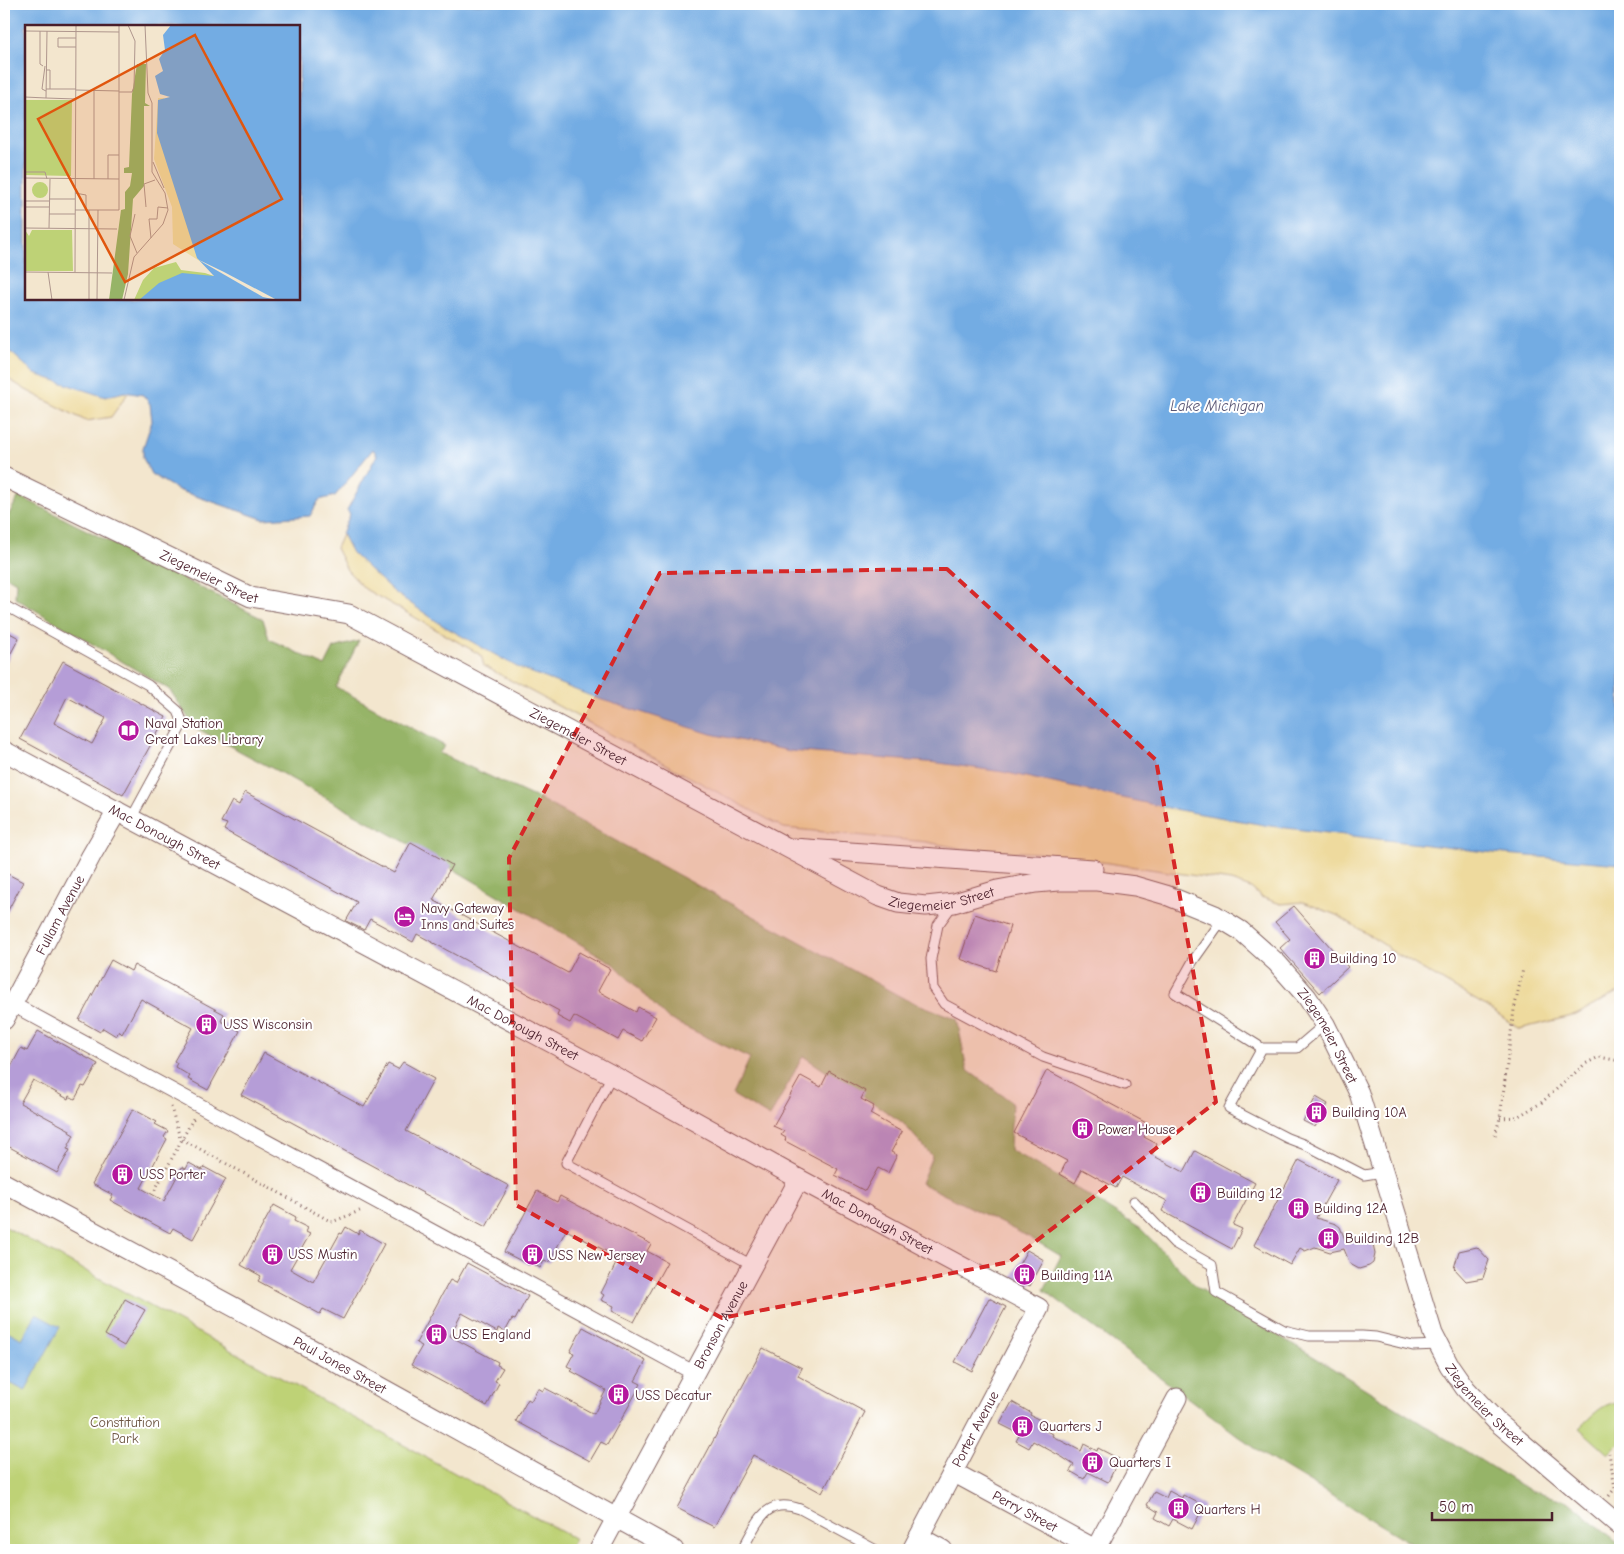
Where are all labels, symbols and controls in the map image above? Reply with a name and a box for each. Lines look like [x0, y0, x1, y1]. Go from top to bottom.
inset map [25, 25, 300, 300]
water label: Lake Michigan [1170, 397, 1264, 415]
street label: Ziegemeier Street [157, 546, 260, 607]
street label: Ziegemeier Street [527, 704, 630, 770]
place label: Naval Station Great Lakes Library [145, 715, 264, 748]
library icon: Naval Station Great Lakes Library [117, 719, 141, 743]
street label: Mac Donough Street [106, 800, 224, 874]
street label: Fullam Avenue [32, 872, 88, 958]
street label: Ziegemeier Street [886, 883, 997, 915]
place label: Navy Gateway Inns and Suites [421, 900, 514, 933]
hotel icon: Navy Gateway Inns and Suites [393, 904, 417, 928]
building icon: Building 10 [1302, 946, 1326, 970]
place label: Building 10 [1330, 950, 1397, 967]
street label: Ziegemeier Street [1294, 984, 1361, 1087]
street label: Mac Donough Street [464, 991, 582, 1065]
building icon: USS Wisconsin [195, 1012, 219, 1036]
place label: USS Wisconsin [223, 1016, 313, 1033]
building icon: Building 10A [1304, 1100, 1328, 1124]
place label: Building 10A [1332, 1104, 1407, 1121]
building icon: Power House [1070, 1117, 1094, 1141]
place label: Power House [1098, 1121, 1175, 1138]
building icon: USS Porter [111, 1162, 135, 1186]
place label: USS Porter [139, 1166, 206, 1183]
building icon: Building 12 [1189, 1181, 1213, 1205]
street label: Mac Donough Street [819, 1185, 937, 1259]
place label: Building 12 [1217, 1185, 1282, 1202]
building icon: Building 12A [1286, 1196, 1310, 1220]
place label: Building 12A [1314, 1200, 1388, 1217]
building icon: Building 12B [1317, 1226, 1341, 1250]
place label: Building 12B [1345, 1230, 1419, 1247]
building icon: USS Mustin [260, 1242, 284, 1266]
building icon: USS New Jersey [520, 1243, 544, 1267]
place label: USS Mustin [288, 1246, 357, 1263]
place label: USS New Jersey [548, 1247, 646, 1264]
building icon: Building 11A [1013, 1263, 1037, 1287]
place label: Building 11A [1041, 1267, 1113, 1284]
street label: Bronson Avenue [690, 1278, 752, 1372]
building icon: USS England [424, 1322, 448, 1346]
place label: USS England [452, 1326, 531, 1343]
street label: Paul Jones Street [290, 1333, 390, 1398]
street label: Ziegemeier Street [1442, 1360, 1528, 1450]
building icon: USS Decatur [607, 1383, 631, 1407]
place label: USS Decatur [635, 1387, 712, 1404]
street label: Porter Avenue [948, 1388, 1003, 1470]
park label: Constitution Park [90, 1414, 160, 1447]
building icon: Quarters J [1011, 1414, 1035, 1438]
place label: Quarters J [1039, 1418, 1102, 1435]
building icon: Quarters I [1081, 1450, 1105, 1474]
place label: Quarters I [1109, 1454, 1171, 1471]
street label: Perry Street [989, 1487, 1061, 1536]
scale bar [1432, 1489, 1552, 1521]
building icon: Quarters H [1166, 1497, 1190, 1521]
text: 50 m [1439, 1498, 1474, 1516]
place label: Quarters H [1194, 1501, 1261, 1518]

